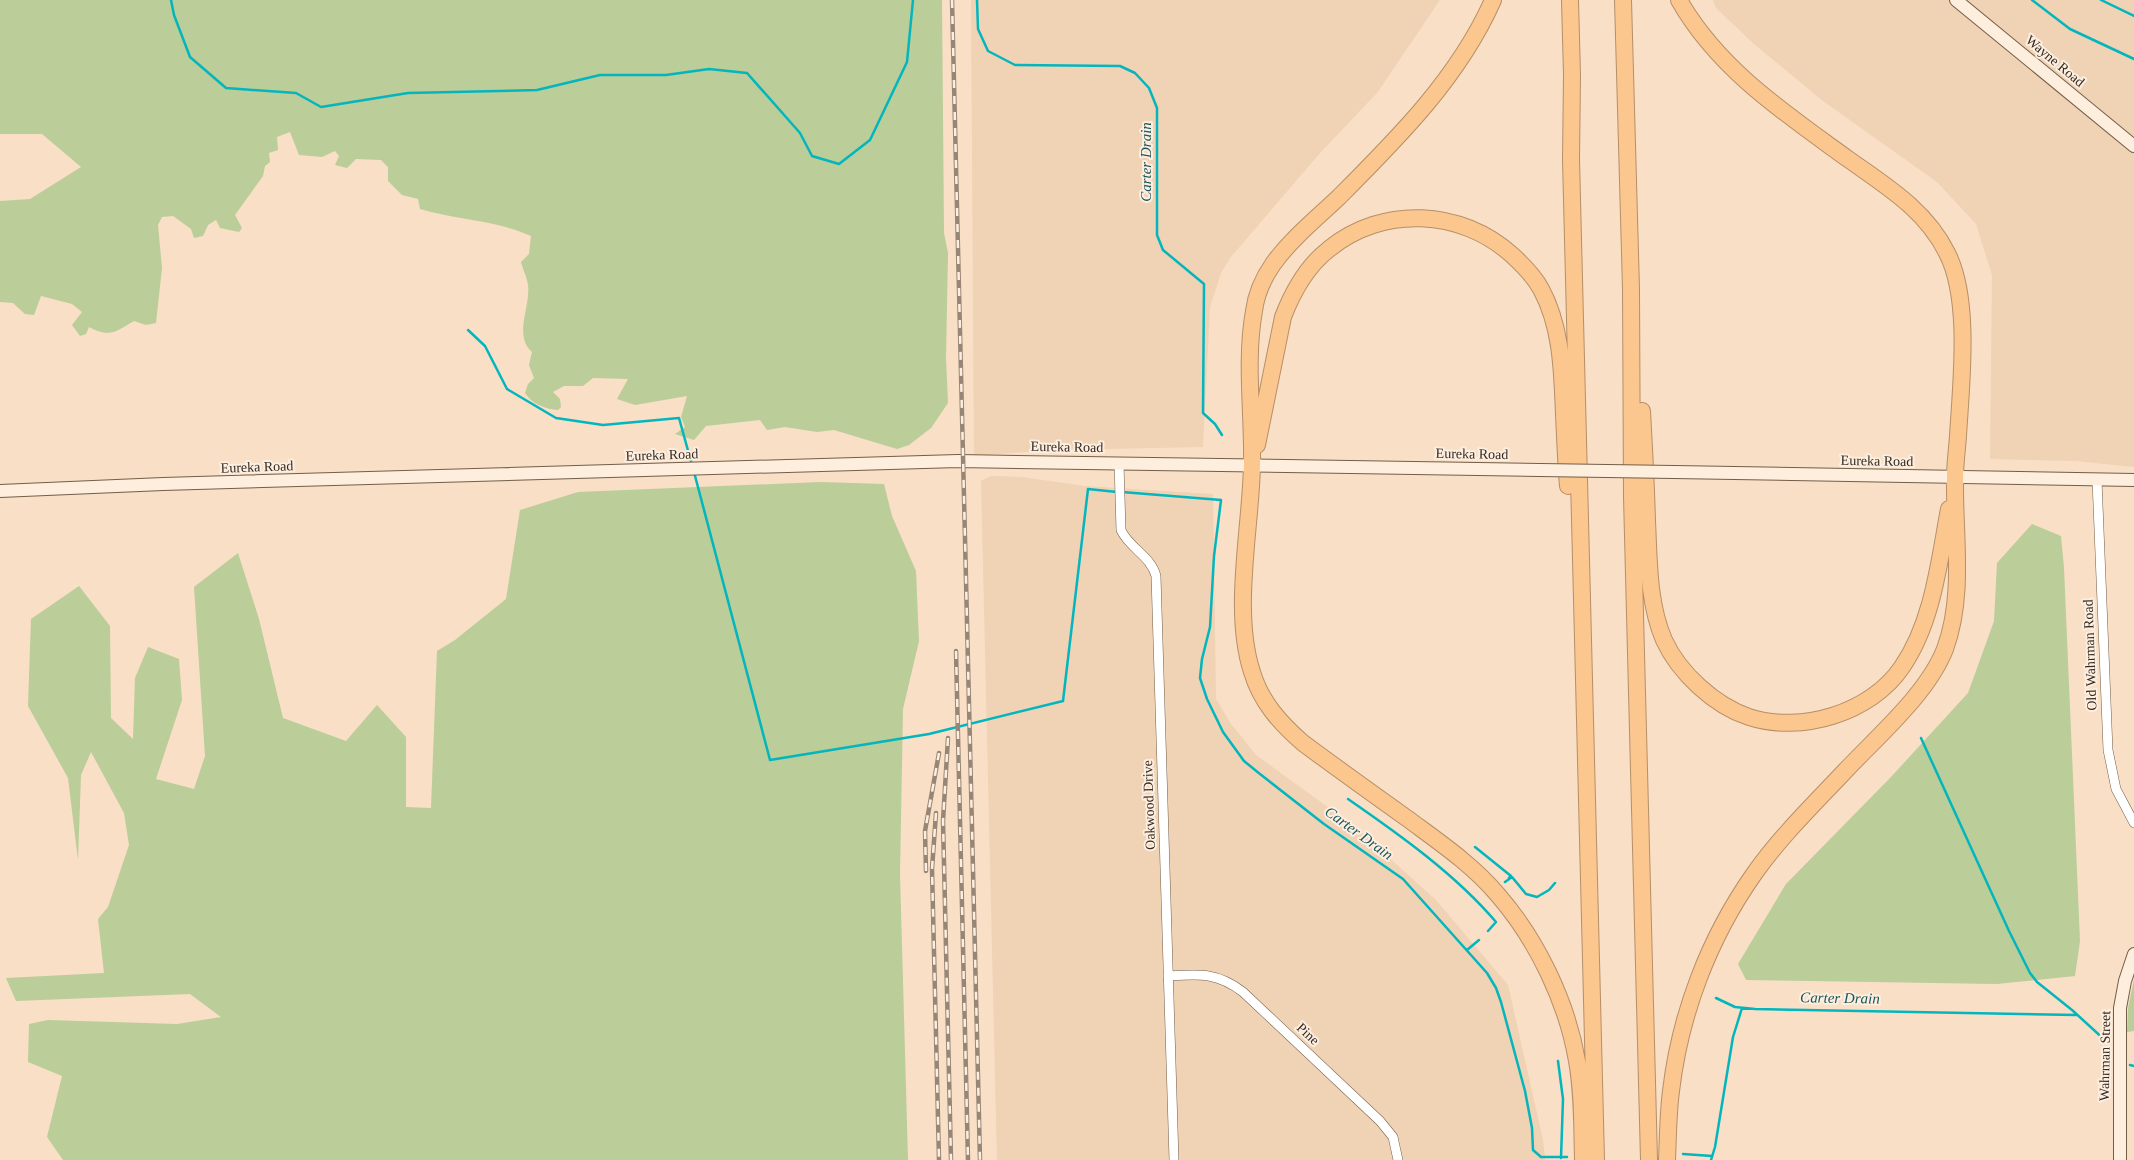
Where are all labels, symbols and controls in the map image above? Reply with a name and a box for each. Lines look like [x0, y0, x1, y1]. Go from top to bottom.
street label: Wayne Road [2023, 32, 2087, 90]
water label: Carter Drain [1138, 122, 1154, 202]
street label: Eureka Road [1031, 439, 1103, 455]
street label: Eureka Road [625, 446, 699, 464]
street label: Eureka Road [1436, 446, 1508, 462]
street label: Eureka Road [1841, 453, 1913, 469]
street label: Eureka Road [220, 458, 294, 476]
street label: Old Wahrman Road [2081, 599, 2099, 711]
street label: Oakwood Drive [1140, 760, 1158, 850]
water label: Carter Drain [1322, 803, 1396, 863]
water label: Carter Drain [1800, 989, 1880, 1007]
street label: Wahrman Street [2097, 1011, 2113, 1101]
street label: Pine [1294, 1020, 1322, 1048]

